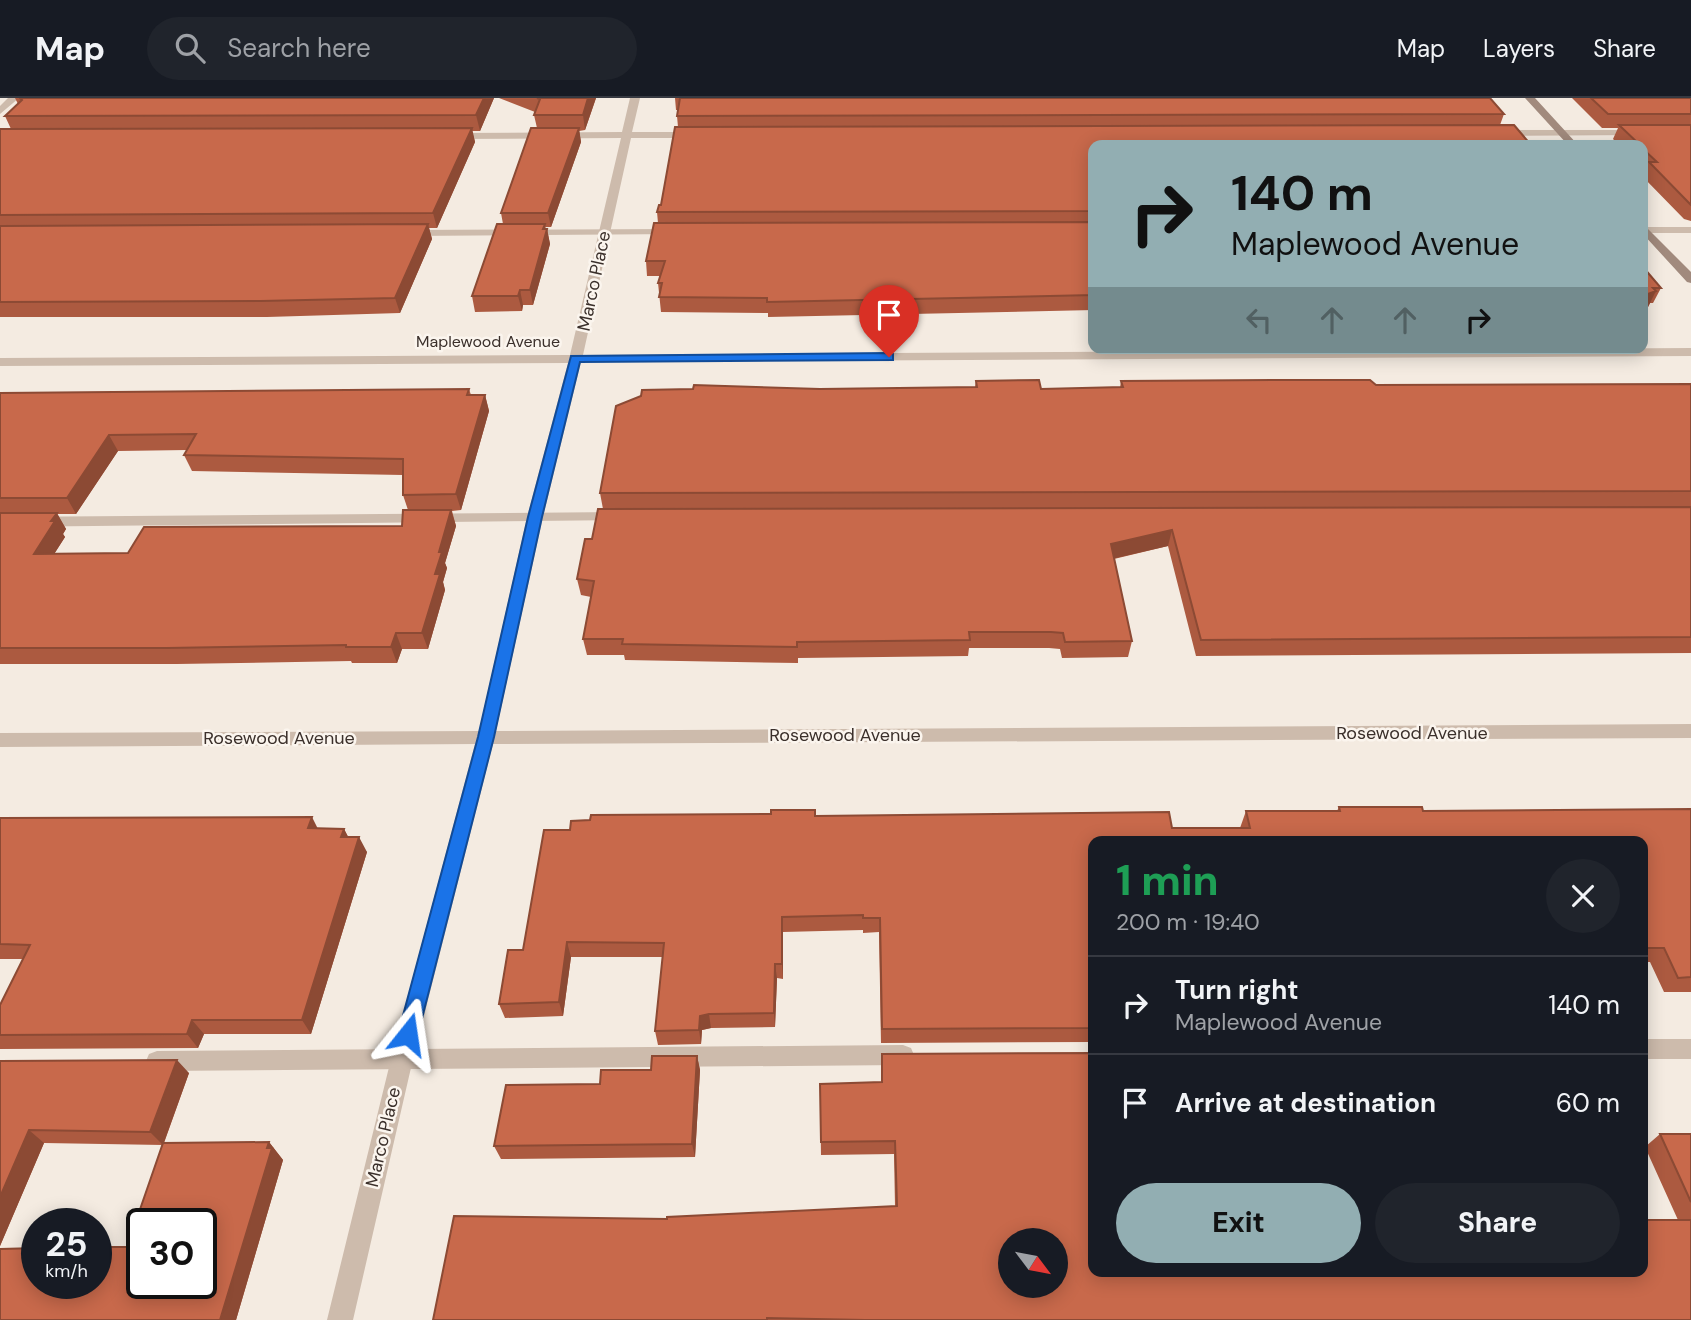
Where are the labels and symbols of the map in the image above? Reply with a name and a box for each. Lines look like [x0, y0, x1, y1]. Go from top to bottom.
street label: Marco Place [572, 229, 616, 333]
pin [859, 285, 919, 357]
street label: Maplewood Avenue [416, 331, 560, 352]
street label: Rosewood Avenue [1336, 721, 1488, 745]
street label: Rosewood Avenue [769, 723, 921, 747]
street label: Rosewood Avenue [203, 726, 355, 750]
position arrow [371, 997, 445, 1071]
street label: Marco Place [360, 1085, 406, 1189]
speed limit sign: 30 [126, 1208, 217, 1299]
north arrow [998, 1228, 1068, 1298]

